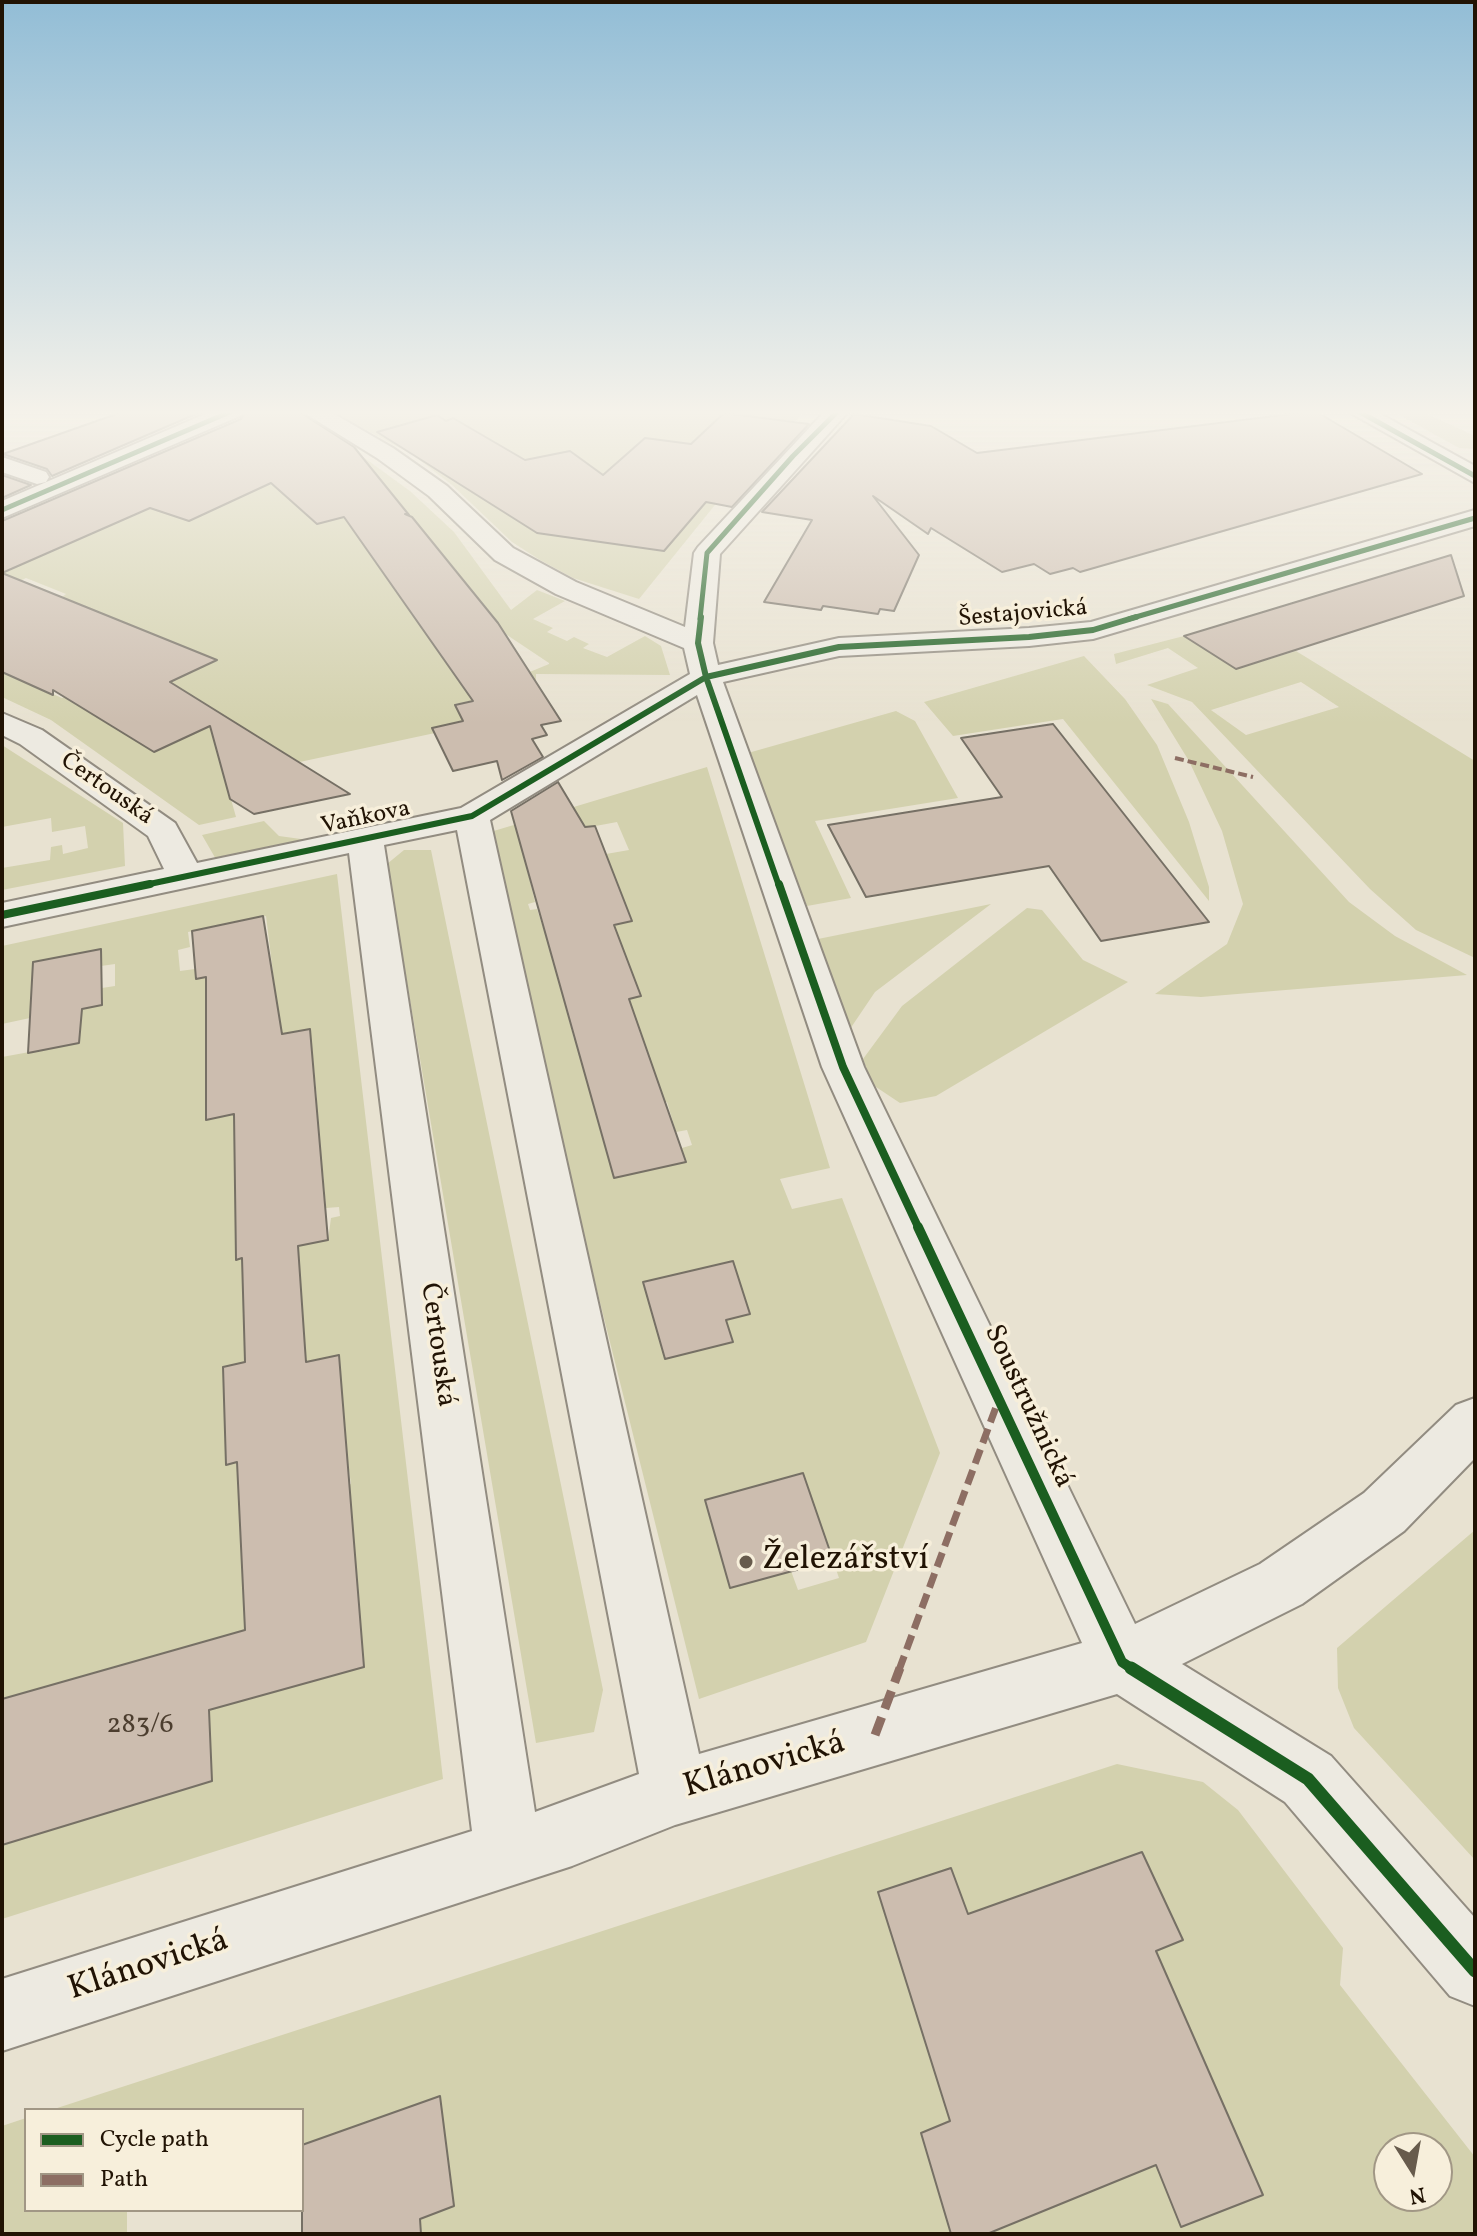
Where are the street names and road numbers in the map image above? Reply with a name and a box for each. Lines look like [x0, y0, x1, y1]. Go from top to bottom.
street label: Šestajovická [957, 595, 1089, 635]
street label: Čertouská [54, 748, 158, 832]
street label: Vaňkova [319, 796, 413, 842]
street label: Čertouská [411, 1281, 461, 1409]
street label: Soustružnická [975, 1320, 1079, 1494]
street label: Klánovická [680, 1724, 850, 1810]
street label: Klánovická [64, 1922, 234, 2012]

